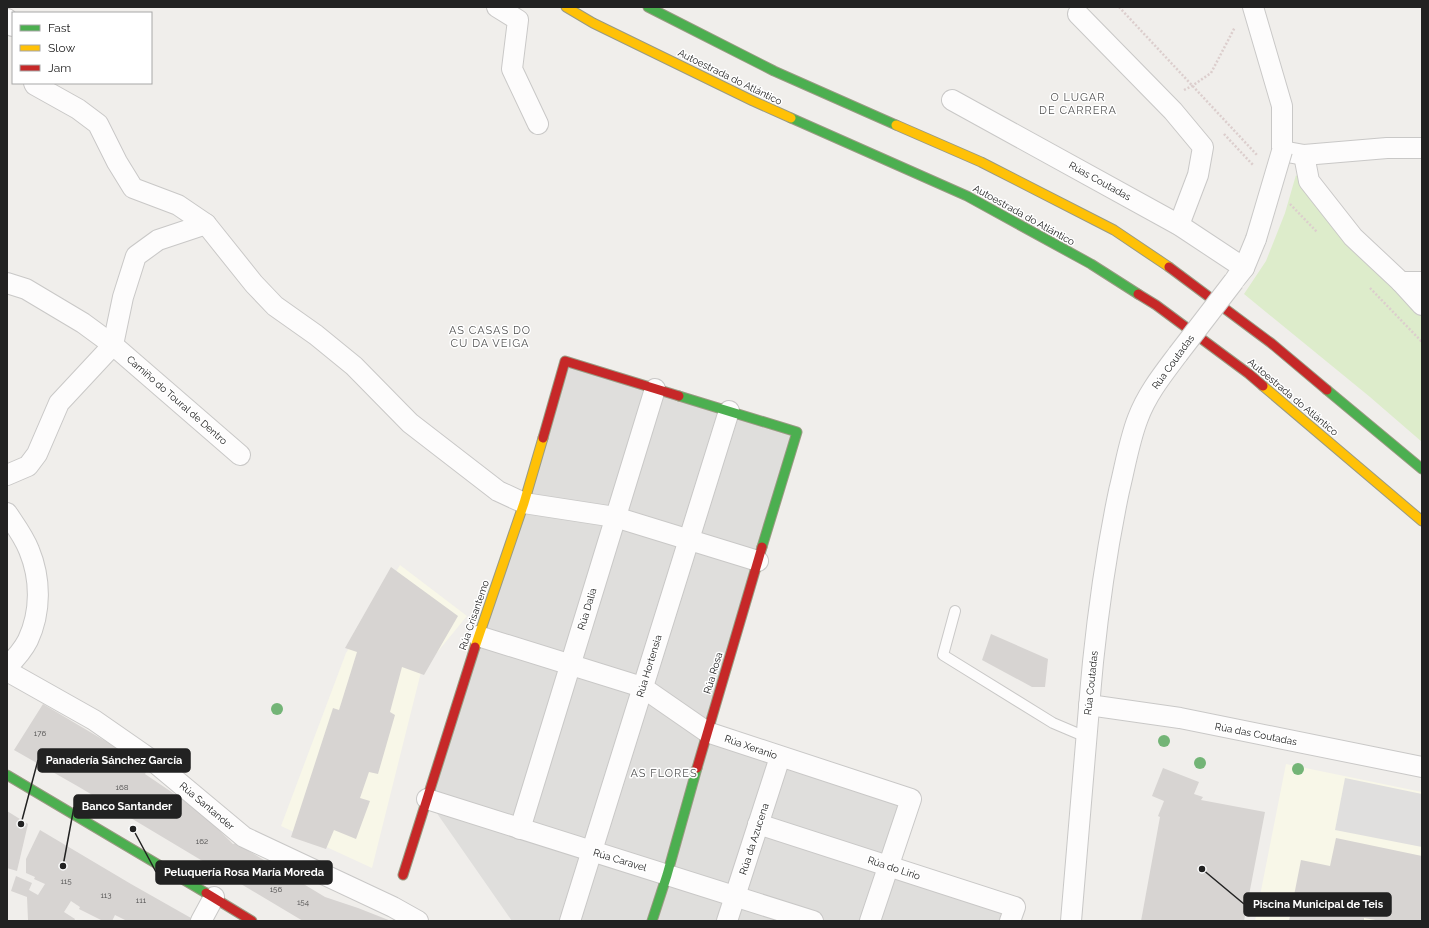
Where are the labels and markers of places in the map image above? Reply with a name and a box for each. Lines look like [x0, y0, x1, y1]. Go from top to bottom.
callout: Panadería Sánchez García [38, 749, 190, 772]
callout: Banco Santander [74, 795, 181, 818]
callout: Peluquería Rosa María Moreda [156, 861, 332, 884]
callout: Piscina Municipal de Teis [1244, 893, 1391, 916]

